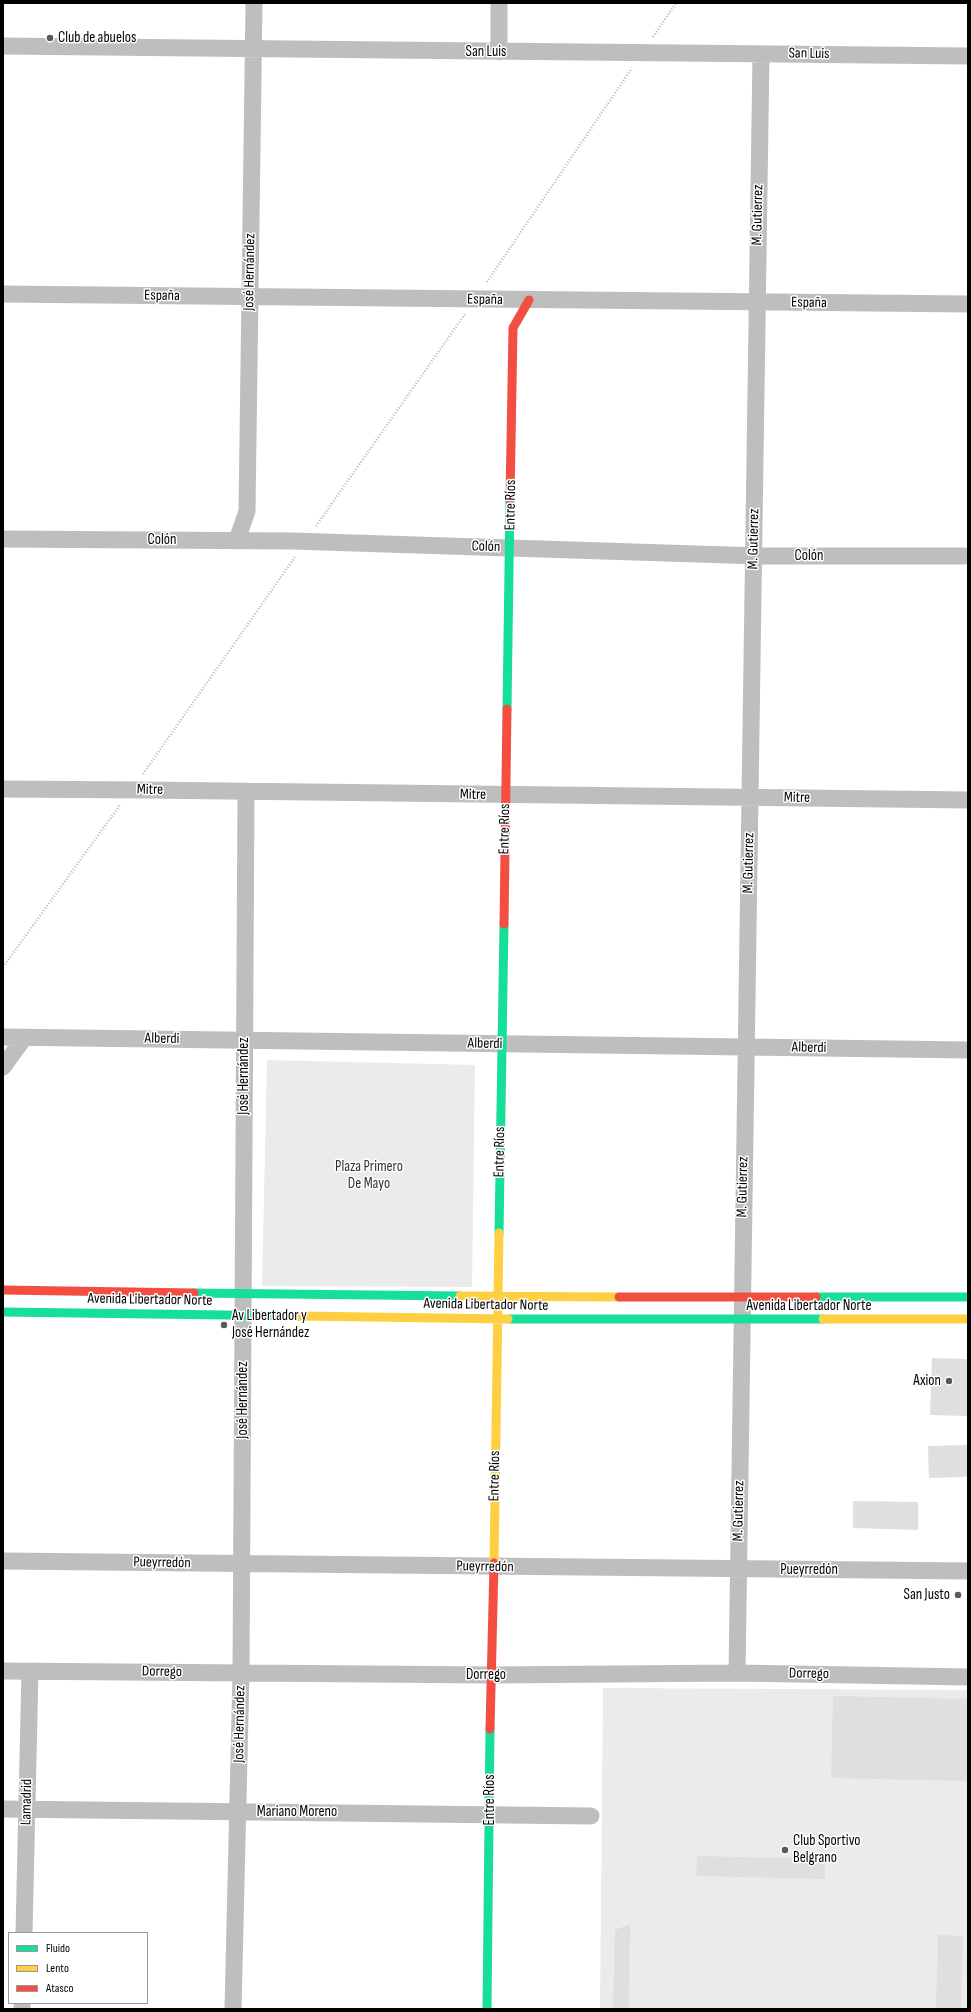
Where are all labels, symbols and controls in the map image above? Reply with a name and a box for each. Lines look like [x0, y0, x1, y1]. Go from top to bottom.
place label: Club de abuelos [58, 29, 136, 47]
marker: Club de abuelos [45, 33, 55, 43]
street label: San Luis [466, 43, 506, 61]
street label: San Luis [788, 45, 830, 63]
street label: M. Gutierrez [748, 184, 768, 246]
street label: José Hernández [240, 233, 260, 311]
street label: España [144, 287, 180, 305]
street label: España [467, 291, 503, 309]
street label: España [791, 294, 827, 312]
street label: Entre Ríos [502, 479, 520, 531]
street label: M. Gutierrez [744, 508, 764, 570]
street label: Colón [148, 531, 176, 549]
street label: Colón [471, 538, 501, 556]
street label: Colón [795, 547, 823, 565]
street label: Mitre [137, 781, 163, 799]
street label: Mitre [460, 786, 486, 804]
street label: Mitre [784, 789, 810, 807]
street label: Entre Ríos [496, 803, 514, 855]
street label: M. Gutierrez [739, 832, 759, 894]
street label: Alberdi [144, 1030, 180, 1048]
street label: Alberdi [467, 1035, 503, 1053]
street label: José Hernández [235, 1037, 253, 1115]
street label: Alberdi [791, 1039, 827, 1057]
street label: Entre Ríos [491, 1126, 509, 1178]
street label: M. Gutierrez [733, 1156, 753, 1218]
park label: Plaza Primero De Mayo [335, 1158, 403, 1193]
street label: Avenida Libertador Norte [87, 1290, 213, 1310]
street label: Avenida Libertador Norte [423, 1295, 549, 1315]
street label: Avenida Libertador Norte [747, 1297, 871, 1315]
place label: Av Libertador y José Hernández [232, 1307, 309, 1342]
marker: Av Libertador y José Hernández [219, 1320, 229, 1330]
street label: José Hernández [234, 1361, 252, 1439]
place label: Axion [913, 1372, 941, 1390]
marker: Axion [944, 1376, 954, 1386]
street label: Entre Ríos [486, 1450, 504, 1502]
street label: M. Gutierrez [729, 1480, 749, 1542]
street label: Pueyrredón [133, 1553, 191, 1573]
street label: Pueyrredón [456, 1557, 514, 1577]
street label: Pueyrredón [780, 1561, 838, 1579]
place label: San Justo [904, 1586, 950, 1604]
marker: San Justo [953, 1590, 963, 1600]
street label: Dorrego [142, 1663, 182, 1681]
street label: Dorrego [789, 1665, 829, 1683]
street label: Dorrego [466, 1666, 506, 1684]
street label: José Hernández [230, 1685, 250, 1763]
street label: Entre Ríos [481, 1774, 499, 1826]
street label: Lamadrid [18, 1779, 36, 1825]
street label: Mariano Moreno [257, 1803, 337, 1821]
place label: Club Sportivo Belgrano [793, 1832, 861, 1867]
marker: Club Sportivo Belgrano [780, 1845, 790, 1855]
legend [8, 1932, 148, 2004]
text: Fluido [46, 1941, 70, 1956]
text: Lento [46, 1961, 69, 1976]
text: Atasco [46, 1981, 73, 1996]

